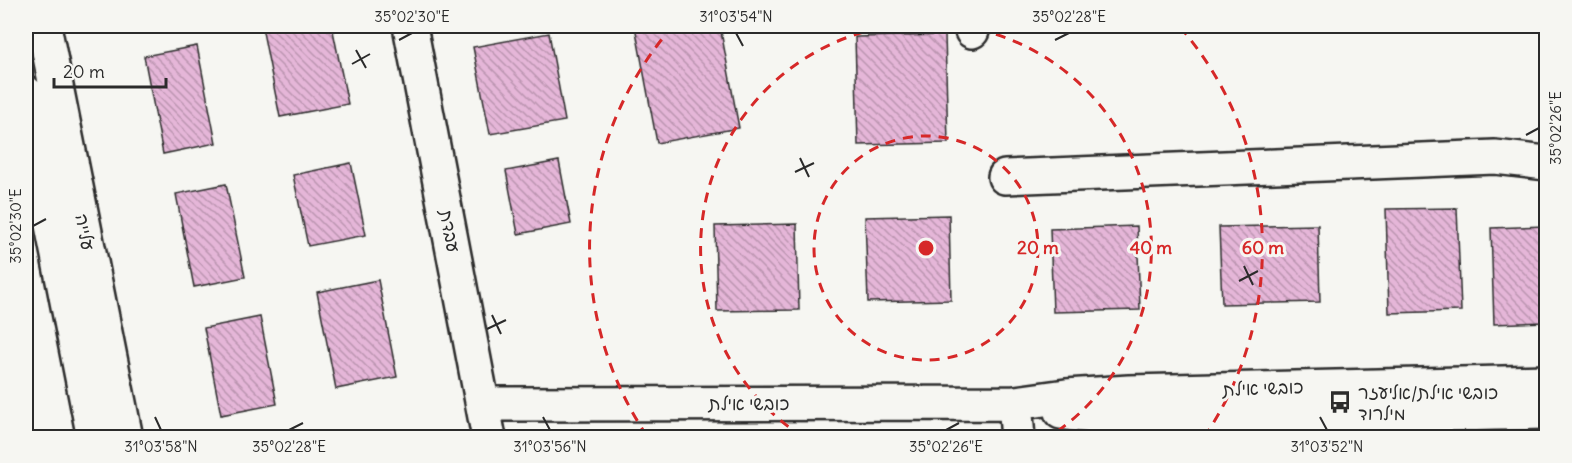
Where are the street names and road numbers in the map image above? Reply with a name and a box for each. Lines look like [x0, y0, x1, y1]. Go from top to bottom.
street label: עבדת [434, 207, 465, 254]
street label: עלייה [70, 212, 100, 252]
street label: כובשי אילת [1221, 375, 1304, 401]
street label: כובשי אילת [708, 392, 790, 415]

